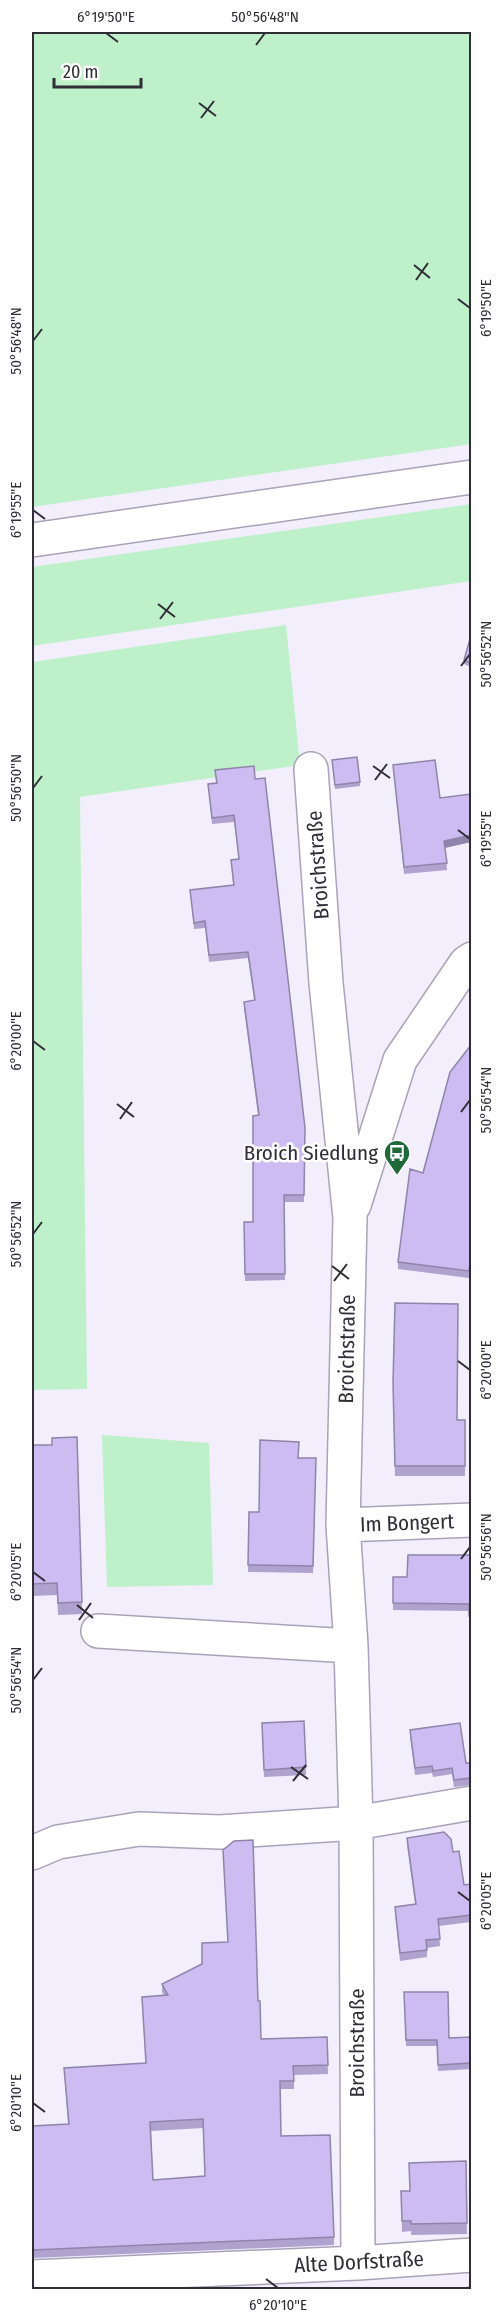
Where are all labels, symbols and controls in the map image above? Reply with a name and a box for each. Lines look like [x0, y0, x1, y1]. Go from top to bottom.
text: 6°19'50"E [77, 8, 135, 26]
text: 50°56'48"N [231, 8, 299, 26]
scale bar [54, 51, 141, 89]
text: 20 m [63, 61, 98, 83]
text: 6°19'50"E [477, 279, 495, 337]
text: 50°56'48"N [7, 307, 25, 375]
text: 6°19'55"E [7, 482, 25, 538]
text: 50°56'52"N [477, 621, 495, 687]
text: 50°56'50"N [7, 754, 25, 822]
street label: Broichstraße [301, 810, 335, 920]
text: 6°19'55"E [477, 811, 495, 867]
text: 6°20'00"E [7, 1011, 25, 1071]
text: 50°56'54"N [477, 1067, 495, 1133]
bus stop icon: Broich Siedlung [382, 1138, 412, 1176]
place label: Broich Siedlung [244, 1140, 378, 1166]
text: 50°56'52"N [7, 1201, 25, 1267]
street label: Broichstraße [333, 1294, 361, 1404]
text: 6°20'00"E [477, 1340, 495, 1400]
street label: Im Bongert [359, 1508, 455, 1538]
text: 50°56'56"N [477, 1513, 495, 1581]
text: 6°20'05"E [7, 1543, 25, 1601]
text: 50°56'54"N [7, 1647, 25, 1713]
text: 6°20'05"E [477, 1872, 495, 1930]
street label: Broichstraße [344, 1988, 370, 2098]
text: 6°20'10"E [7, 2074, 25, 2132]
street label: Alte Dorfstraße [294, 2246, 424, 2278]
text: 6°20'10"E [249, 2296, 307, 2314]

